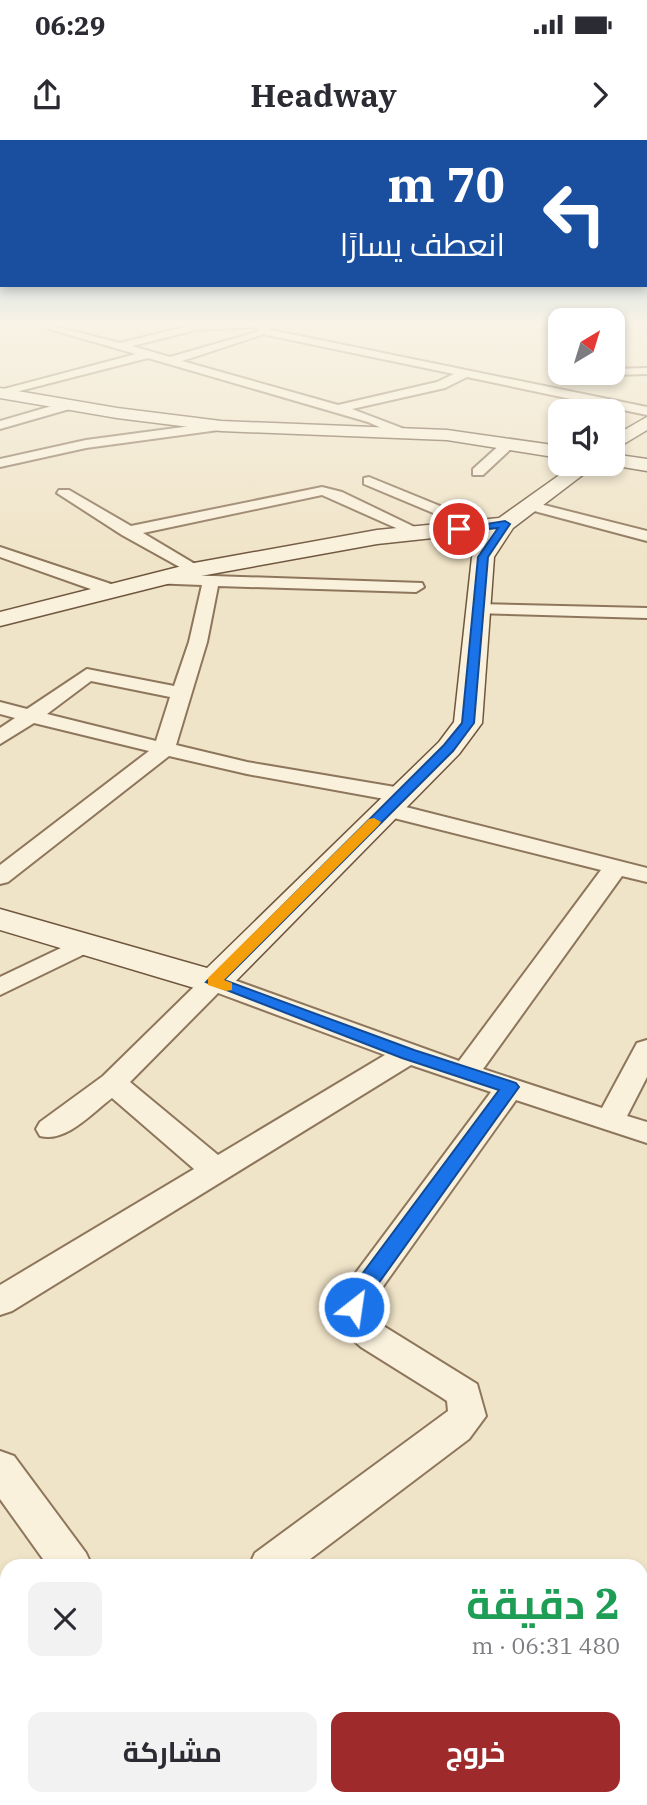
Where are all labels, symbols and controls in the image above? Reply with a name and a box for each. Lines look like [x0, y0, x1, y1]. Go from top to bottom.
text: 06:29 [35, 8, 105, 42]
text: Headway [250, 74, 397, 116]
icon: share [28, 76, 66, 114]
icon: forward [581, 76, 619, 114]
text: 70 m [387, 152, 505, 215]
icon: left [529, 168, 620, 259]
text: انعطف يسارًا [340, 223, 505, 265]
north arrow [548, 308, 625, 385]
map controls [548, 308, 625, 476]
button: sound [548, 399, 625, 476]
pin [429, 499, 489, 559]
icon: arrive [440, 510, 478, 548]
position arrow [317, 1270, 391, 1344]
text: 2 دقيقة [466, 1576, 620, 1631]
button: close [28, 1582, 102, 1656]
text: 480 m · 06:31 [471, 1630, 620, 1660]
button: مشاركة [28, 1712, 317, 1792]
button: خروج [331, 1712, 620, 1792]

